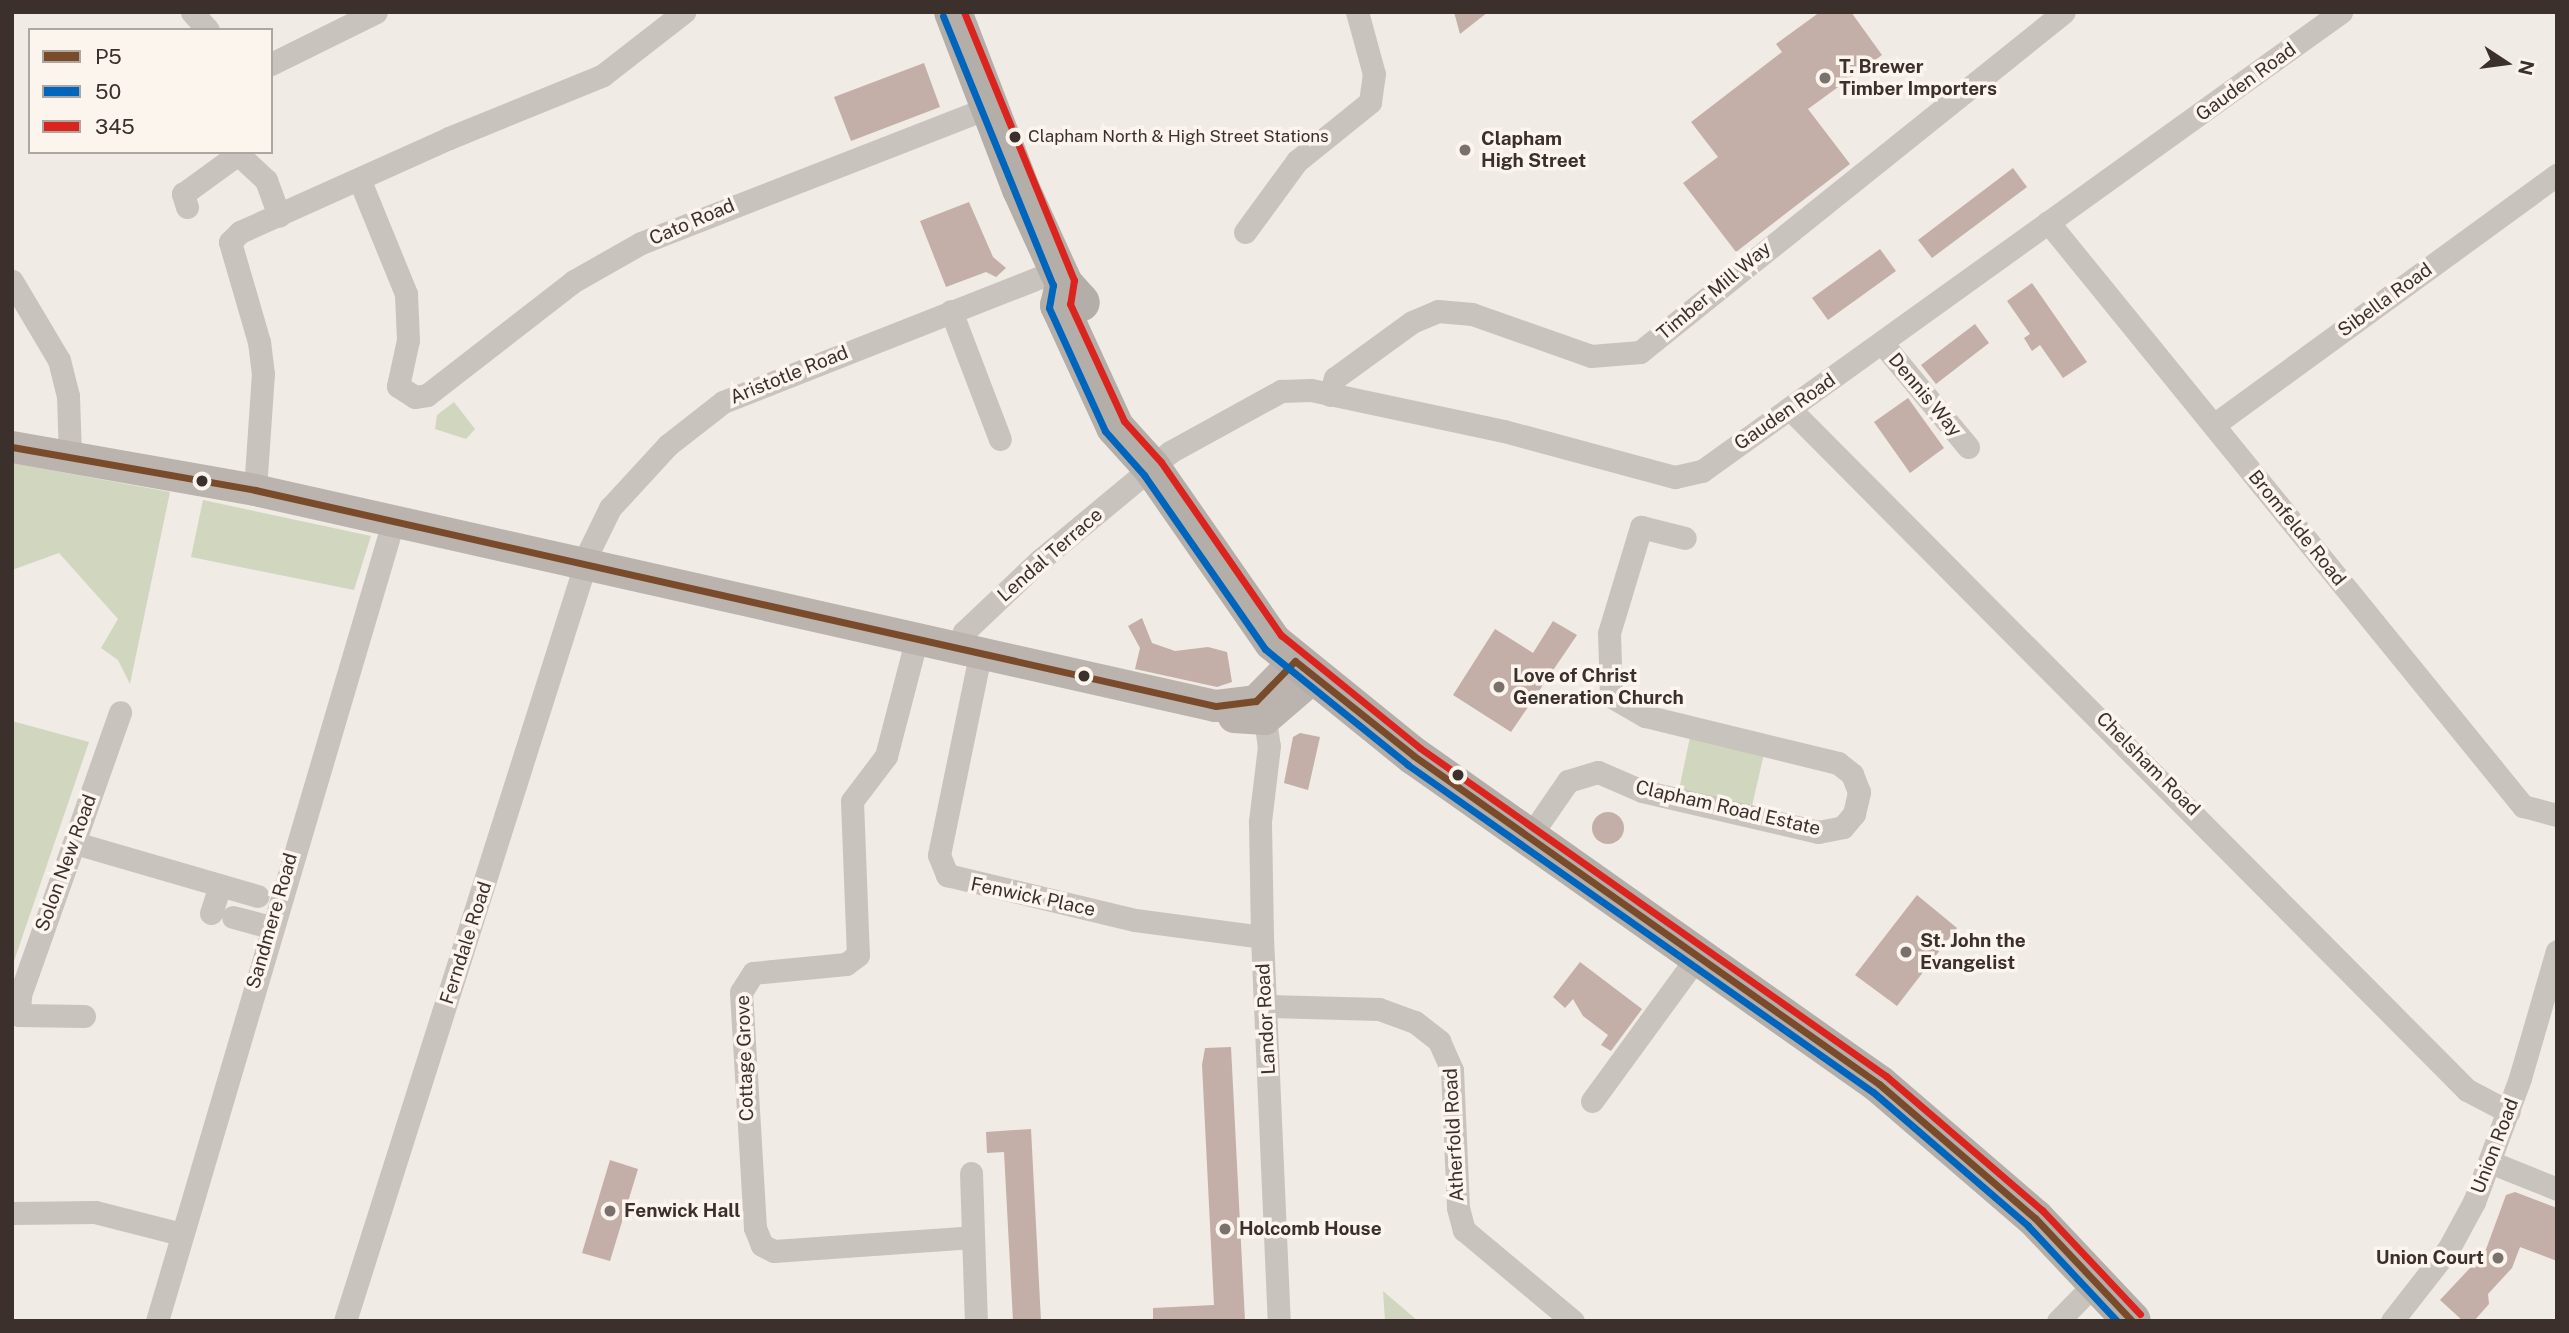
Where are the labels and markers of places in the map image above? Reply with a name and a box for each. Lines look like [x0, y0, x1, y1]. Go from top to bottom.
place label: T. Brewer Timber Importers [1839, 56, 1997, 100]
marker: T. Brewer Timber Importers [1817, 70, 1833, 86]
place label: Clapham North & High Street Stations [1028, 127, 1329, 147]
place label: Clapham High Street [1481, 128, 1586, 172]
marker: Clapham North & High Street Stations [1008, 130, 1022, 144]
marker: Clapham High Street [1455, 140, 1475, 160]
unlabelled marker [195, 474, 209, 488]
place label: Love of Christ Generation Church [1513, 665, 1684, 709]
unlabelled marker [1077, 669, 1091, 683]
marker: Love of Christ Generation Church [1491, 679, 1507, 695]
unlabelled marker [1451, 768, 1465, 782]
place label: St. John the Evangelist [1920, 930, 2026, 974]
marker: St. John the Evangelist [1898, 944, 1914, 960]
place label: Fenwick Hall [624, 1200, 740, 1222]
marker: Fenwick Hall [602, 1203, 618, 1219]
place label: Holcomb House [1239, 1218, 1382, 1240]
marker: Holcomb House [1217, 1221, 1233, 1237]
place label: Union Court [2376, 1247, 2484, 1269]
marker: Union Court [2490, 1250, 2506, 1266]

